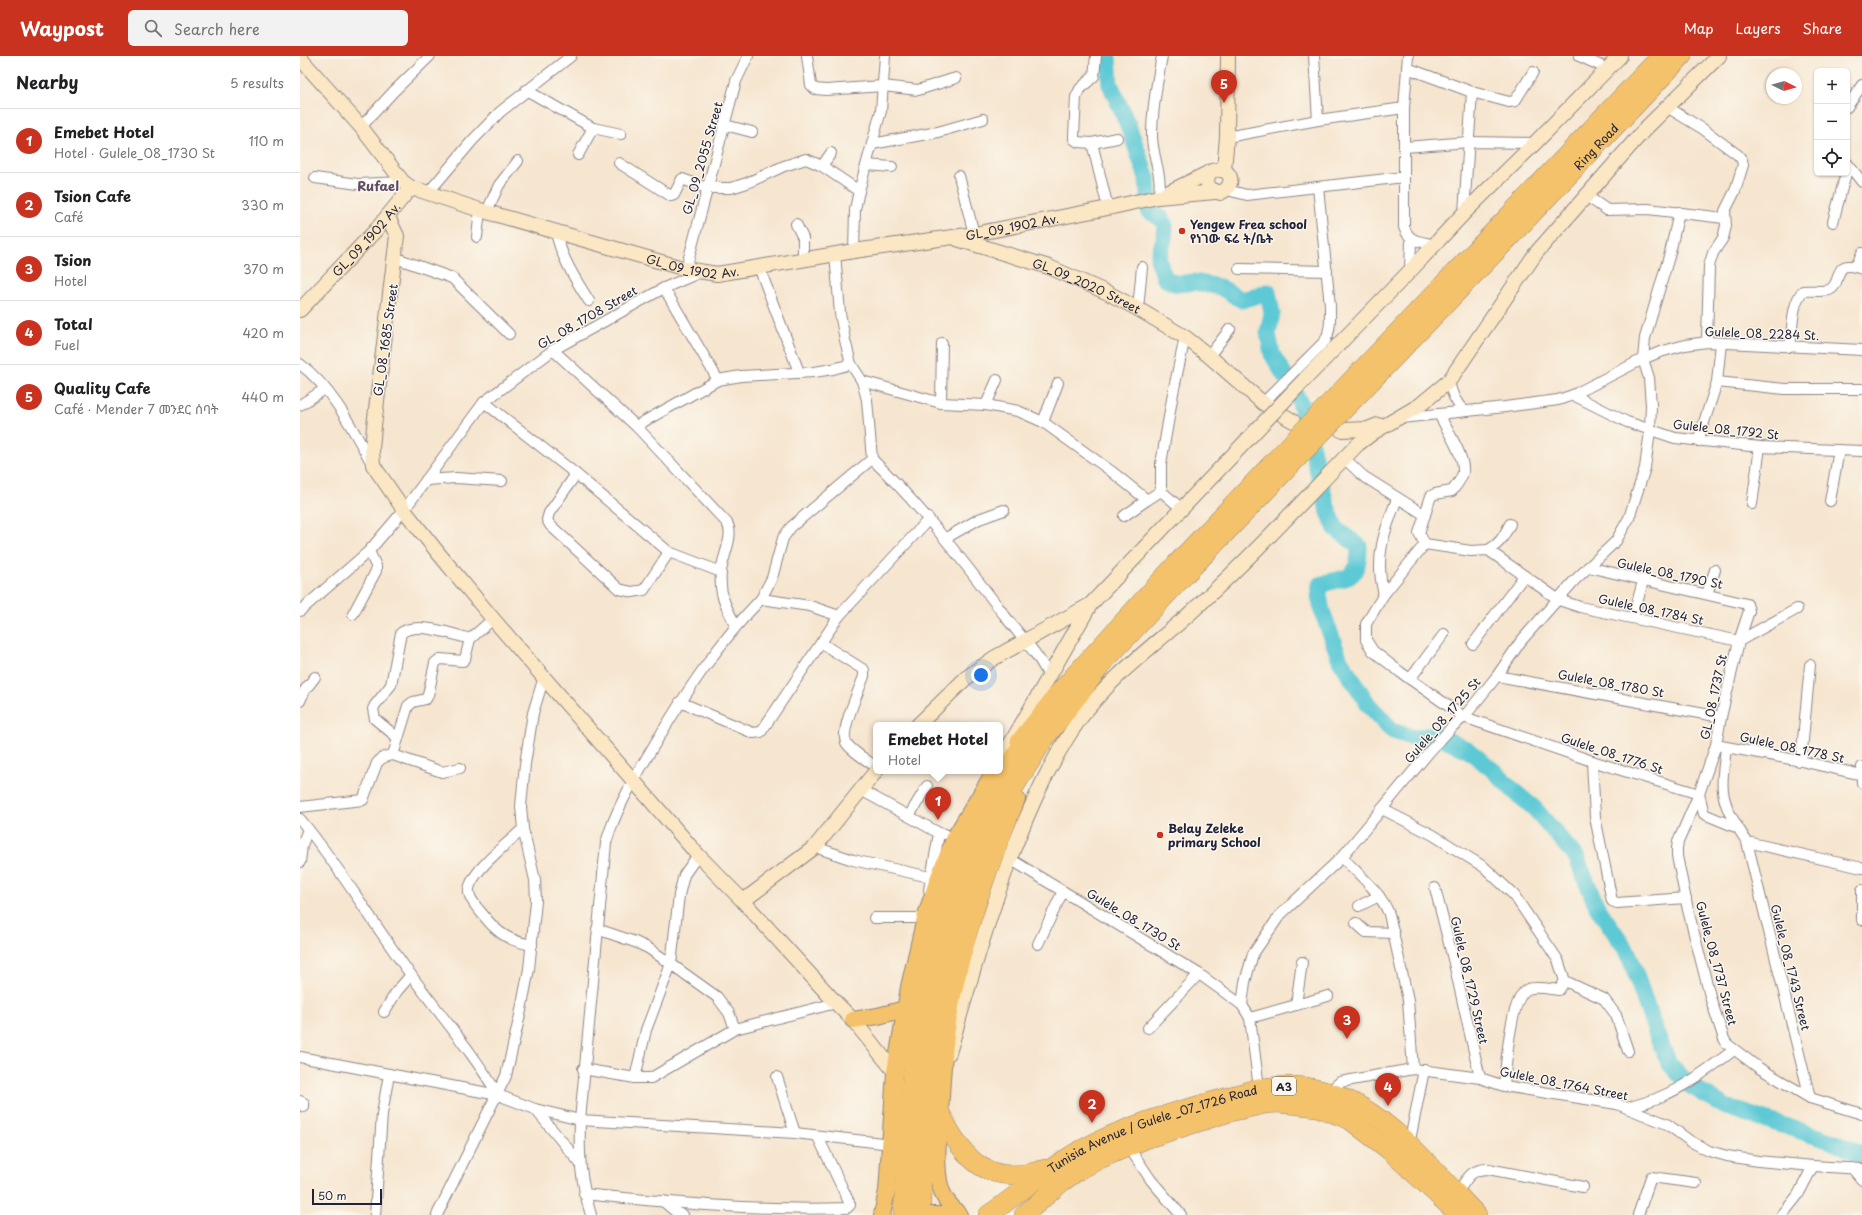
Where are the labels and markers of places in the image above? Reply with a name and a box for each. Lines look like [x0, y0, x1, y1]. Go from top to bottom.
pin: 5 [1211, 70, 1237, 103]
place label: Yengew Frea school የነገው ፍሬ ት/ቤት [1190, 215, 1307, 247]
marker: Yengew Frea school የነገው ፍሬ ት/ቤት [1177, 226, 1187, 236]
pin: 1 [925, 787, 951, 820]
place label: Belay Zeleke primary School [1168, 819, 1261, 851]
marker: Belay Zeleke primary School [1155, 830, 1165, 840]
pin: 3 [1334, 1006, 1360, 1039]
pin: 4 [1375, 1073, 1401, 1106]
pin: 2 [1079, 1090, 1105, 1123]

